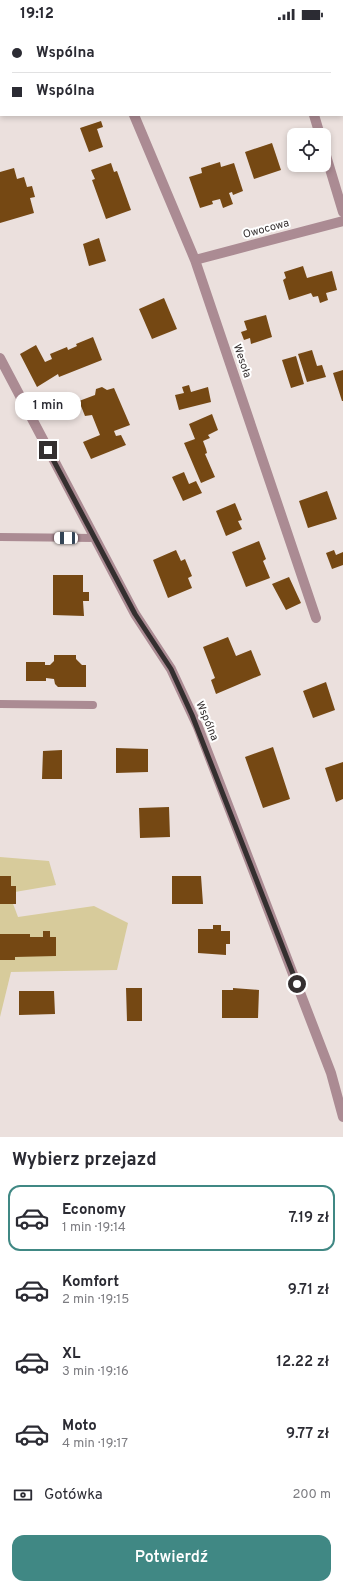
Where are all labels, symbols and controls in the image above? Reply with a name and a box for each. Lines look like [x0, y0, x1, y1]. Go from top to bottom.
text: 19:12 [20, 5, 54, 24]
text: Wspólna [36, 44, 95, 63]
text: Wspólna [36, 82, 95, 101]
map controls [287, 128, 331, 172]
button: locate [287, 128, 331, 172]
street label: Owocowa [241, 216, 291, 242]
street label: Wesoła [230, 342, 254, 380]
callout: 1 min [15, 392, 81, 420]
text: 1 min [33, 398, 63, 414]
route end [39, 441, 57, 459]
car [54, 532, 78, 544]
street label: Wspólna [192, 699, 222, 743]
route start [288, 975, 306, 993]
text: Wybierz przejazd [12, 1149, 157, 1172]
icon: car [14, 1200, 50, 1236]
text: Economy [62, 1201, 126, 1220]
text: 7.19 zł [288, 1209, 329, 1228]
text: 1 min · 19:14 [62, 1220, 126, 1236]
icon: car [14, 1272, 50, 1308]
text: Komfort [62, 1273, 119, 1292]
text: 9.71 zł [288, 1281, 329, 1300]
text: 2 min · 19:15 [62, 1292, 129, 1308]
icon: car [14, 1344, 50, 1380]
text: XL [62, 1345, 80, 1364]
text: 12.22 zł [276, 1353, 329, 1372]
text: 3 min · 19:16 [62, 1364, 129, 1380]
icon: car [14, 1416, 50, 1452]
text: Moto [62, 1417, 97, 1436]
text: 9.77 zł [286, 1425, 329, 1444]
text: 4 min · 19:17 [62, 1436, 128, 1452]
icon: cash [12, 1484, 34, 1506]
text: Gotówka [44, 1486, 103, 1505]
text: 200 m [292, 1487, 331, 1503]
button: Potwierdź [12, 1535, 331, 1581]

